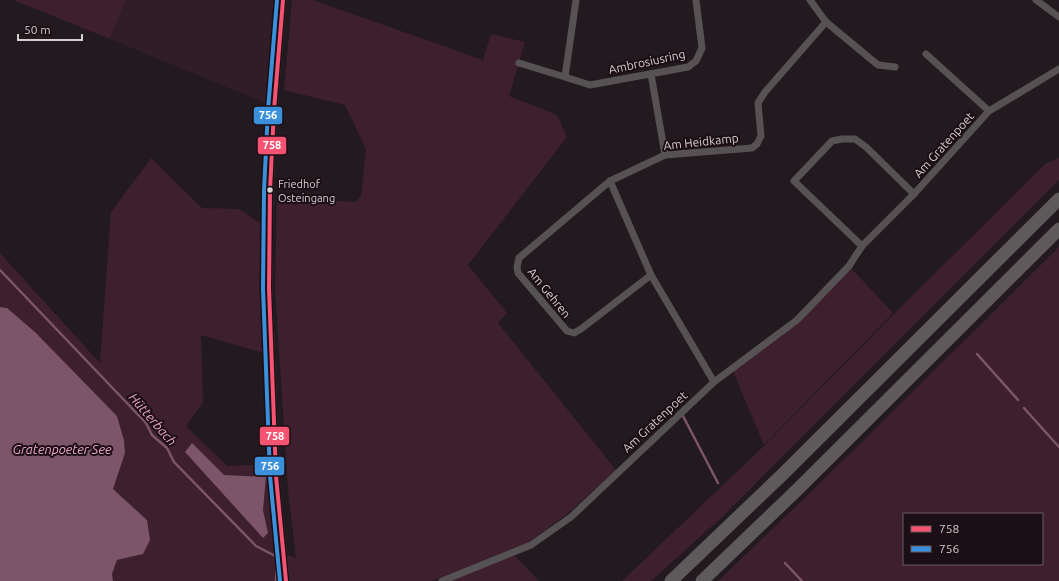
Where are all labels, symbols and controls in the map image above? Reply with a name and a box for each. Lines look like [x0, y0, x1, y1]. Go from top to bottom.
scale bar [18, 16, 82, 42]
text: 50 m [24, 23, 51, 36]
street label: Ambrosiusring [607, 47, 686, 76]
line badge: 756 [253, 106, 283, 125]
text: 756 [259, 109, 277, 121]
street label: Am Gratenpoet [911, 109, 976, 180]
street label: Am Heidkamp [663, 131, 739, 152]
line badge: 758 [257, 136, 287, 155]
text: 758 [263, 139, 281, 151]
place label: Friedhof Osteingang [278, 178, 335, 204]
marker: Friedhof Osteingang [265, 185, 275, 195]
street label: Am Gehren [525, 265, 573, 320]
street label: Am Gratenpoet [620, 388, 690, 455]
water label: Hütterbach [126, 390, 180, 448]
line badge: 758 [259, 426, 290, 446]
text: 758 [266, 430, 284, 442]
water label: Gratenpoeter See [12, 442, 112, 456]
line badge: 756 [254, 456, 285, 476]
text: 756 [261, 460, 279, 472]
legend [903, 513, 1043, 565]
text: 758 [939, 522, 960, 535]
text: 756 [939, 542, 960, 555]

